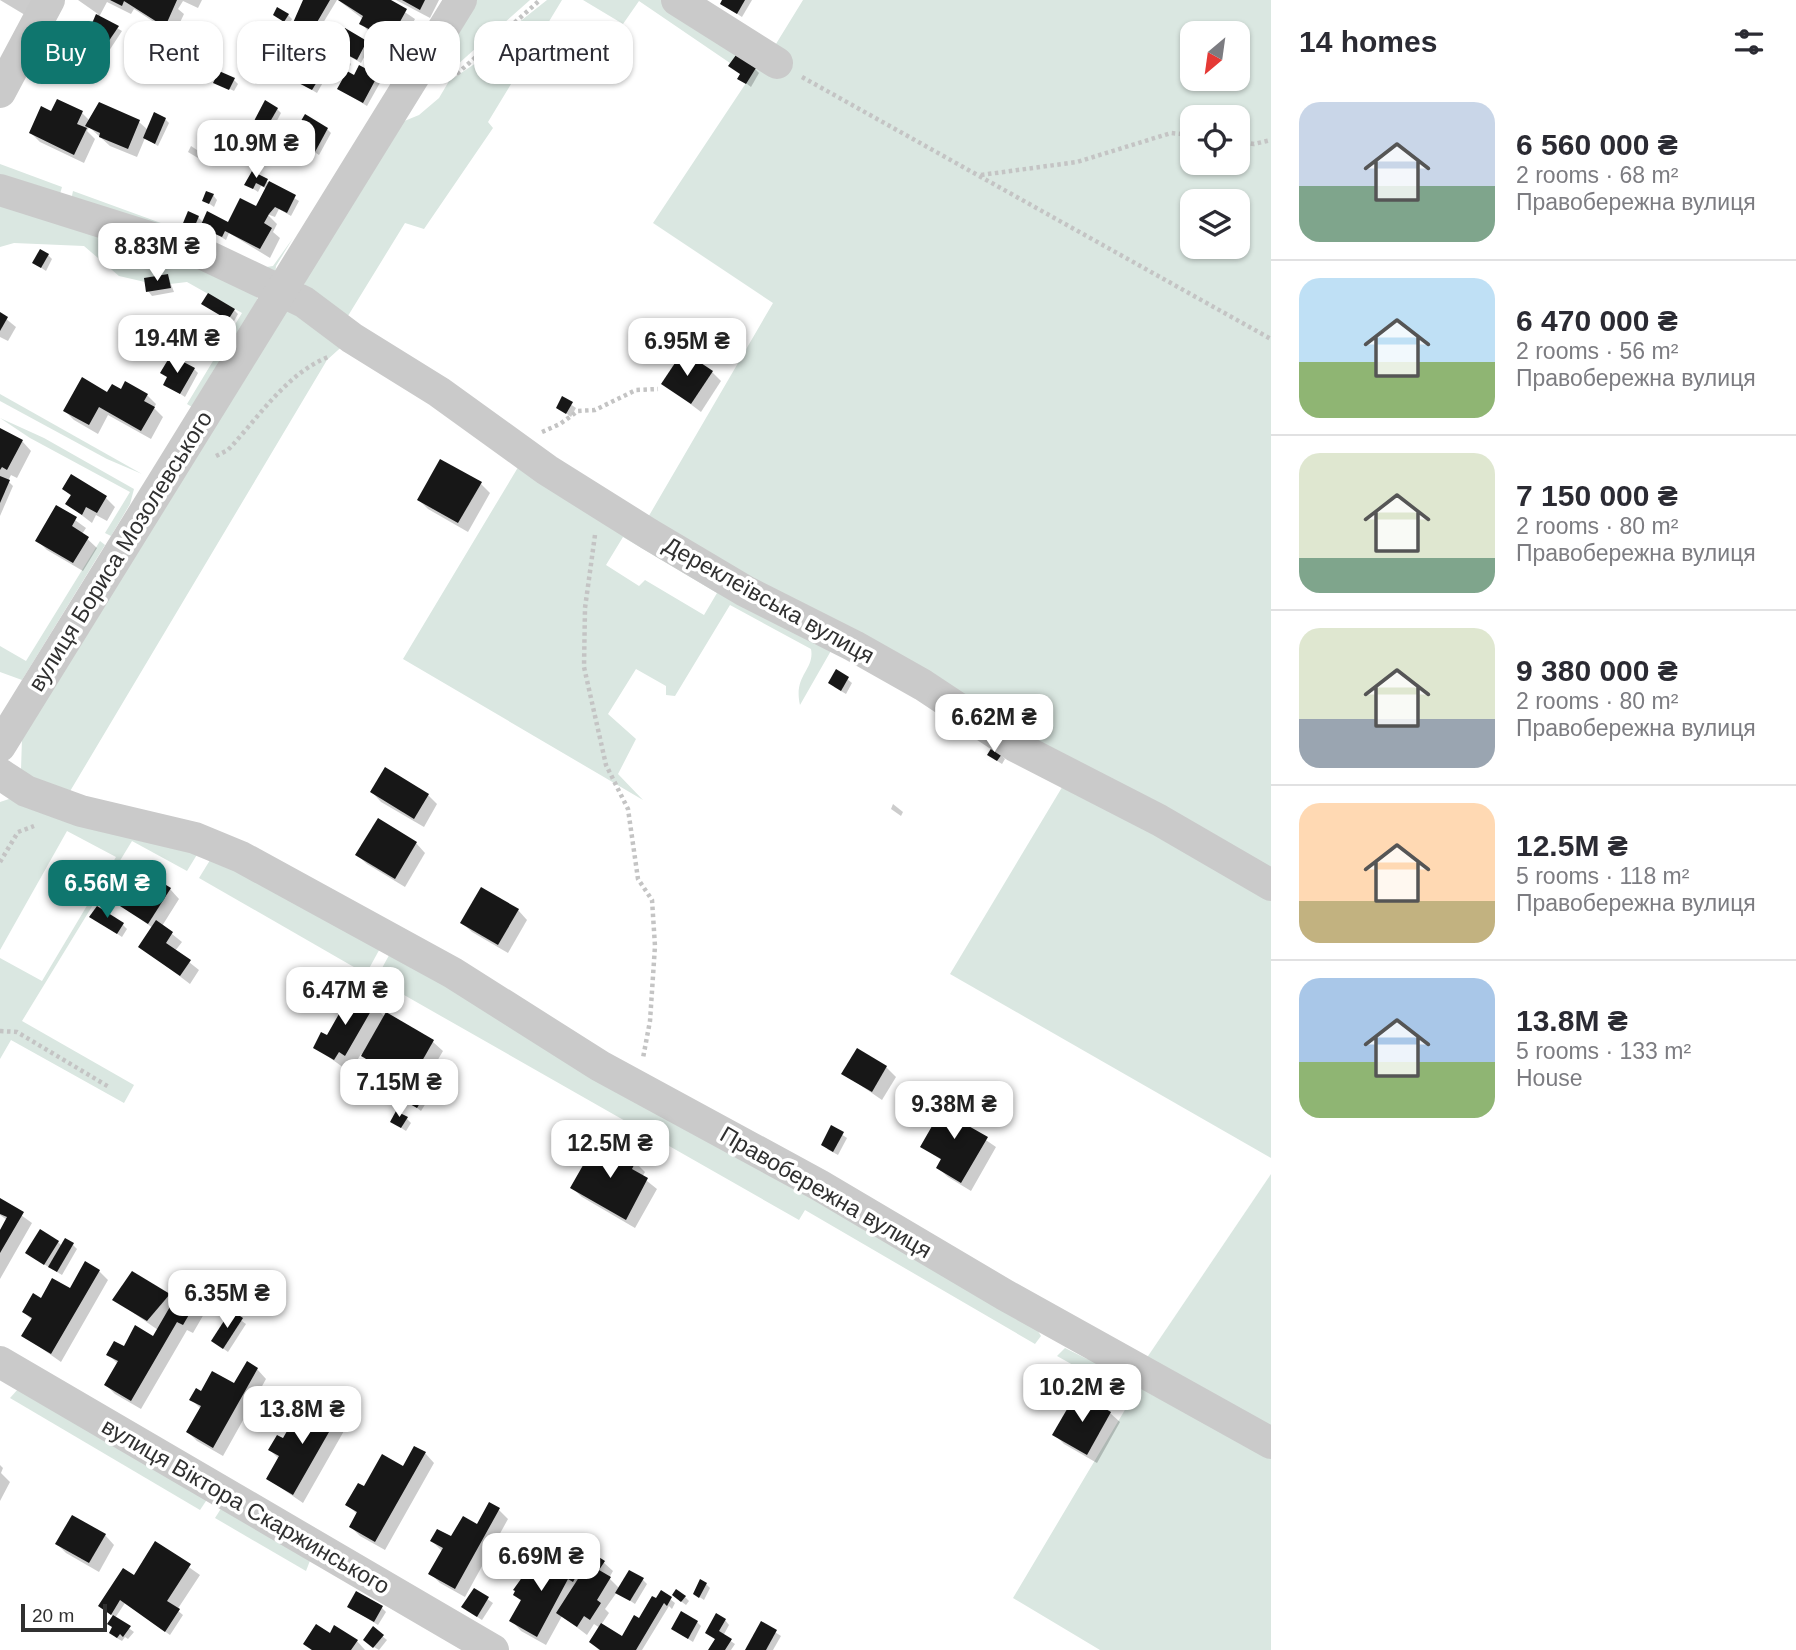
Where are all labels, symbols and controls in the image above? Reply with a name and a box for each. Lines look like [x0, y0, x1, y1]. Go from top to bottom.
chip: Buy [21, 21, 110, 84]
chip: Rent [124, 21, 223, 84]
chip: Filters [237, 21, 350, 84]
chip: New [364, 21, 460, 84]
chip: Apartment [474, 21, 633, 84]
north arrow [1180, 21, 1250, 91]
map controls [1180, 21, 1250, 259]
icon: filters [1730, 23, 1768, 61]
text: 14 homes [1299, 25, 1437, 58]
button: locate [1180, 105, 1250, 175]
pin: 10.9M ₴ [191, 120, 321, 180]
text: 6 560 000 ₴ [1516, 128, 1678, 161]
text: 10.9M ₴ [213, 130, 299, 156]
icon: home [1355, 130, 1439, 214]
text: 2 rooms · 68 m² [1516, 162, 1678, 188]
button: layers [1180, 189, 1250, 259]
text: Правобережна вулиця [1516, 189, 1756, 215]
pin: 8.83M ₴ [92, 224, 222, 283]
text: 8.83M ₴ [114, 233, 200, 259]
text: 6 470 000 ₴ [1516, 304, 1678, 337]
icon: home [1355, 306, 1439, 390]
pin: 19.4M ₴ [112, 316, 242, 375]
pin: 6.95M ₴ [622, 318, 752, 378]
text: 19.4M ₴ [134, 325, 220, 351]
text: 6.95M ₴ [644, 328, 730, 354]
text: 2 rooms · 56 m² [1516, 338, 1678, 364]
text: Правобережна вулиця [1516, 365, 1756, 391]
street label: вулиця Бориса Мозолевського [23, 406, 217, 696]
text: 7 150 000 ₴ [1516, 479, 1678, 512]
icon: home [1355, 481, 1439, 565]
text: 2 rooms · 80 m² [1516, 513, 1678, 539]
street label: Дереклеївська вулиця [659, 531, 879, 669]
text: Правобережна вулиця [1516, 540, 1756, 566]
text: 9 380 000 ₴ [1516, 654, 1678, 687]
icon: home [1355, 656, 1439, 740]
text: 2 rooms · 80 m² [1516, 688, 1678, 714]
pin: 6.62M ₴ [929, 694, 1059, 754]
text: 6.62M ₴ [951, 704, 1037, 730]
text: Правобережна вулиця [1516, 715, 1756, 741]
text: 12.5M ₴ [1516, 829, 1628, 862]
icon: home [1355, 831, 1439, 915]
pin: 6.56M ₴ [42, 860, 172, 920]
text: 5 rooms · 118 m² [1516, 863, 1689, 889]
text: 6.56M ₴ [64, 870, 150, 896]
text: Правобережна вулиця [1516, 890, 1756, 916]
pin: 6.47M ₴ [280, 968, 410, 1027]
text: 6.47M ₴ [302, 977, 388, 1003]
text: 13.8M ₴ [1516, 1004, 1628, 1037]
icon: home [1355, 1006, 1439, 1090]
text: 5 rooms · 133 m² [1516, 1038, 1691, 1064]
pin: 7.15M ₴ [334, 1060, 464, 1119]
text: House [1516, 1065, 1582, 1091]
text: 7.15M ₴ [356, 1069, 442, 1095]
pin: 9.38M ₴ [889, 1082, 1019, 1141]
text: 9.38M ₴ [911, 1091, 997, 1117]
pin: 12.5M ₴ [545, 1120, 675, 1180]
street label: Правобережна вулиця [716, 1121, 936, 1263]
text: 12.5M ₴ [567, 1130, 653, 1156]
pin: 6.35M ₴ [162, 1270, 292, 1330]
text: 6.35M ₴ [184, 1280, 270, 1306]
pin: 10.2M ₴ [1017, 1364, 1147, 1424]
text: 10.2M ₴ [1039, 1374, 1125, 1400]
pin: 13.8M ₴ [237, 1386, 367, 1446]
text: 13.8M ₴ [259, 1396, 345, 1422]
street label: вулиця Віктора Скаржинського [98, 1413, 394, 1599]
pin: 6.69M ₴ [476, 1534, 606, 1593]
text: 6.69M ₴ [498, 1543, 584, 1569]
scale bar [21, 1601, 107, 1633]
text: 20 m [32, 1605, 74, 1626]

